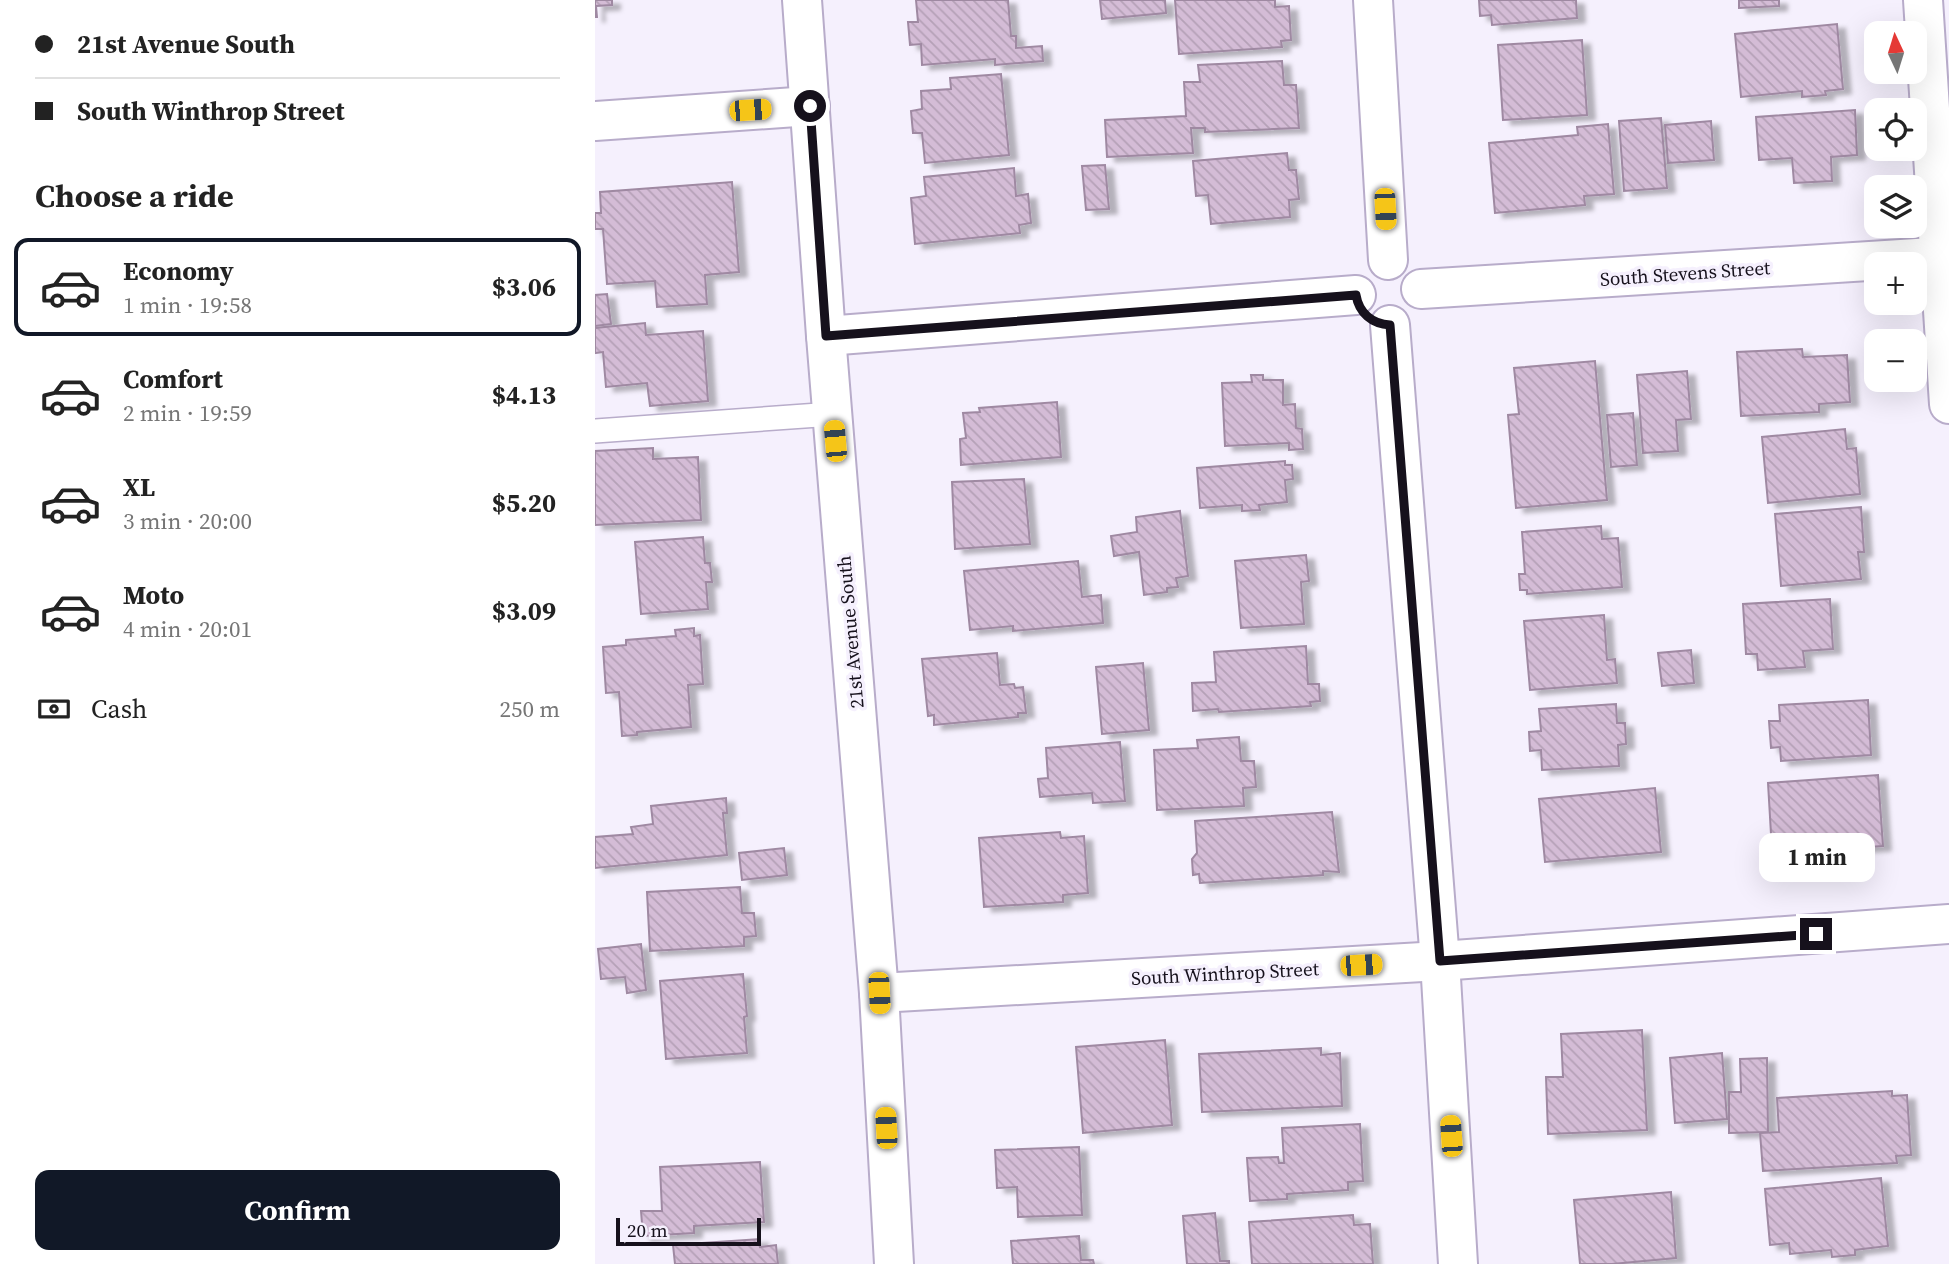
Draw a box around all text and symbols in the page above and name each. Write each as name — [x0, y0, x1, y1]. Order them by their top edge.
north arrow — [1864, 21, 1927, 84]
map controls — [1864, 21, 1927, 392]
text: 21st Avenue South — [77, 26, 295, 62]
route start — [794, 90, 826, 122]
text: South Winthrop Street — [77, 93, 345, 129]
car — [729, 98, 772, 122]
button: locate — [1864, 98, 1927, 161]
text: Choose a ride — [35, 174, 234, 218]
button: layers — [1864, 175, 1927, 238]
car — [1374, 187, 1397, 231]
button: + — [1864, 252, 1927, 315]
text: Economy — [123, 253, 234, 289]
street label: South Stevens Street — [1599, 254, 1772, 292]
icon: car — [39, 256, 102, 319]
text: $3.06 — [492, 269, 556, 305]
text: 1 min · 19:58 — [123, 289, 252, 321]
button: − — [1864, 329, 1927, 392]
text: Comfort — [123, 361, 223, 397]
icon: car — [39, 364, 102, 427]
text: $4.13 — [492, 377, 556, 413]
text: 2 min · 19:59 — [123, 397, 252, 429]
car — [823, 419, 848, 463]
text: XL — [123, 469, 155, 505]
icon: car — [39, 472, 102, 535]
text: $5.20 — [492, 485, 556, 521]
text: 3 min · 20:00 — [123, 505, 252, 537]
street label: 21st Avenue South — [830, 555, 870, 709]
text: Moto — [123, 577, 184, 613]
icon: car — [39, 580, 102, 643]
text: $3.09 — [492, 593, 556, 629]
text: 4 min · 20:01 — [123, 613, 252, 645]
icon: cash — [35, 690, 73, 728]
text: Cash — [91, 691, 147, 727]
text: 250 m — [499, 693, 560, 725]
callout: 1 min — [1758, 832, 1874, 881]
text: 1 min — [1787, 841, 1847, 873]
route end — [1800, 918, 1832, 950]
car — [1340, 953, 1383, 977]
street label: South Winthrop Street — [1131, 955, 1320, 991]
car — [868, 971, 891, 1015]
car — [875, 1106, 898, 1150]
car — [1440, 1114, 1463, 1158]
button: Confirm — [35, 1170, 560, 1250]
scale bar — [616, 1215, 761, 1247]
text: 20 m — [627, 1217, 668, 1243]

